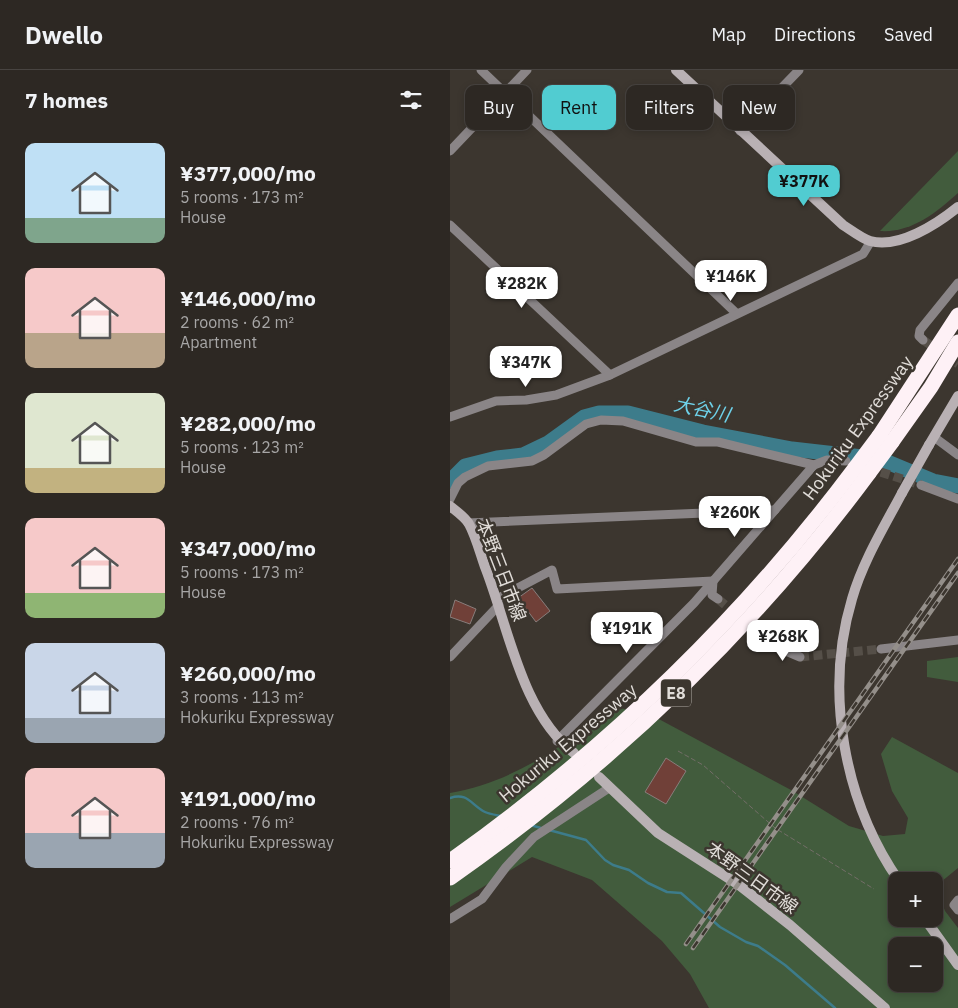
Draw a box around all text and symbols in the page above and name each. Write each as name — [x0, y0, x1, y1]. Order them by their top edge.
text: Dwello — [25, 19, 103, 51]
text: Map — [711, 23, 746, 46]
text: Directions — [774, 23, 856, 46]
text: Saved — [884, 23, 933, 46]
chip: Buy — [465, 85, 532, 130]
chip: Rent — [542, 85, 616, 130]
chip: Filters — [626, 85, 713, 130]
chip: New — [723, 85, 795, 130]
text: 7 homes — [25, 86, 108, 114]
icon: filters — [397, 86, 425, 114]
text: ¥377,000/mo — [180, 159, 316, 187]
icon: home — [65, 163, 125, 223]
pin: ¥377K — [769, 164, 839, 207]
text: ¥377K — [779, 171, 829, 191]
text: 5 rooms · 173 m² — [180, 187, 304, 207]
text: House — [180, 207, 226, 227]
pin: ¥146K — [696, 260, 766, 302]
pin: ¥282K — [487, 266, 557, 309]
text: ¥146K — [706, 266, 756, 286]
text: ¥282K — [497, 273, 547, 293]
text: ¥146,000/mo — [180, 284, 316, 312]
icon: home — [65, 288, 125, 348]
text: 2 rooms · 62 m² — [180, 312, 294, 332]
text: Apartment — [180, 332, 257, 352]
pin: ¥347K — [491, 346, 561, 388]
street label: Hokuriku Expressway — [797, 351, 918, 504]
text: ¥347K — [501, 352, 551, 372]
water label: 大谷川 — [672, 391, 734, 427]
text: ¥282,000/mo — [180, 409, 316, 437]
icon: home — [65, 413, 125, 473]
text: 5 rooms · 123 m² — [180, 437, 304, 457]
text: House — [180, 457, 226, 477]
pin: ¥260K — [700, 496, 770, 538]
text: ¥260K — [710, 502, 760, 522]
street label: 本野三日市線 — [471, 515, 532, 624]
text: ¥347,000/mo — [180, 534, 316, 562]
icon: home — [65, 538, 125, 598]
text: 5 rooms · 173 m² — [180, 562, 304, 582]
text: House — [180, 582, 226, 602]
pin: ¥191K — [592, 612, 662, 654]
text: ¥191K — [602, 618, 652, 638]
pin: ¥268K — [748, 620, 818, 662]
text: ¥268K — [758, 626, 808, 646]
text: ¥260,000/mo — [180, 659, 316, 687]
icon: home — [65, 663, 125, 723]
street label: Hokuriku Expressway — [494, 678, 641, 807]
road number: E8 — [661, 680, 691, 706]
text: 3 rooms · 113 m² — [180, 687, 304, 707]
text: Hokuriku Expressway — [180, 707, 334, 727]
text: ¥191,000/mo — [180, 784, 316, 812]
icon: home — [65, 788, 125, 848]
text: 2 rooms · 76 m² — [180, 812, 294, 832]
text: Hokuriku Expressway — [180, 832, 334, 852]
street label: 本野三日市線 — [702, 837, 803, 919]
map controls — [888, 872, 943, 992]
button: + — [888, 872, 943, 927]
button: − — [888, 937, 943, 992]

